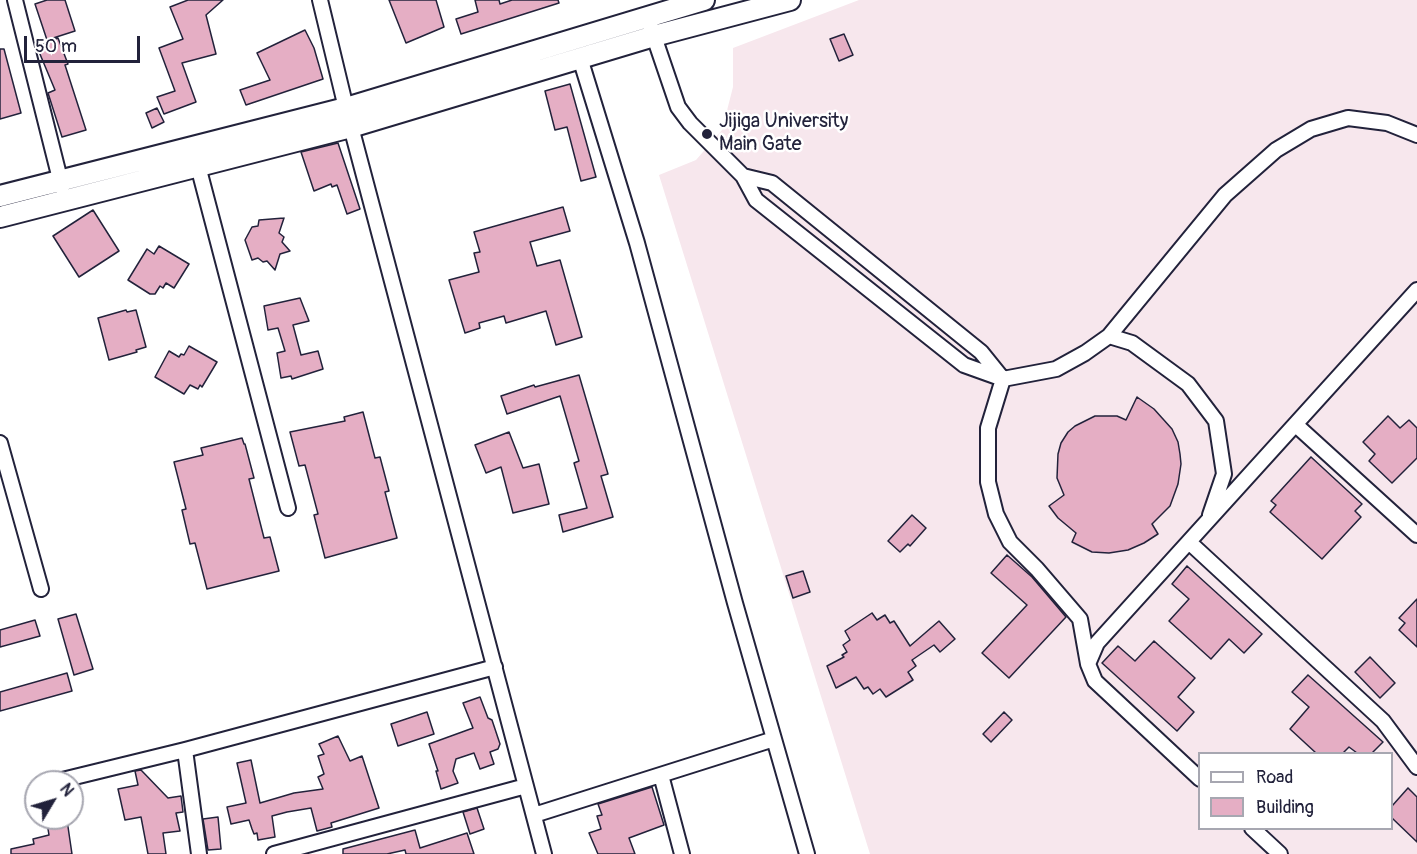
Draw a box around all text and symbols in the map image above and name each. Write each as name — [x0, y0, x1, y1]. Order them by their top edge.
scale bar — [27, 24, 142, 62]
text: 50 m — [35, 35, 77, 58]
place label: Jijiga University Main Gate — [719, 110, 848, 157]
marker: Jijiga University Main Gate — [700, 127, 714, 141]
legend — [1198, 752, 1393, 830]
text: Road — [1256, 766, 1293, 789]
north arrow — [24, 770, 84, 830]
text: N — [55, 780, 78, 801]
text: Building — [1256, 796, 1314, 819]

